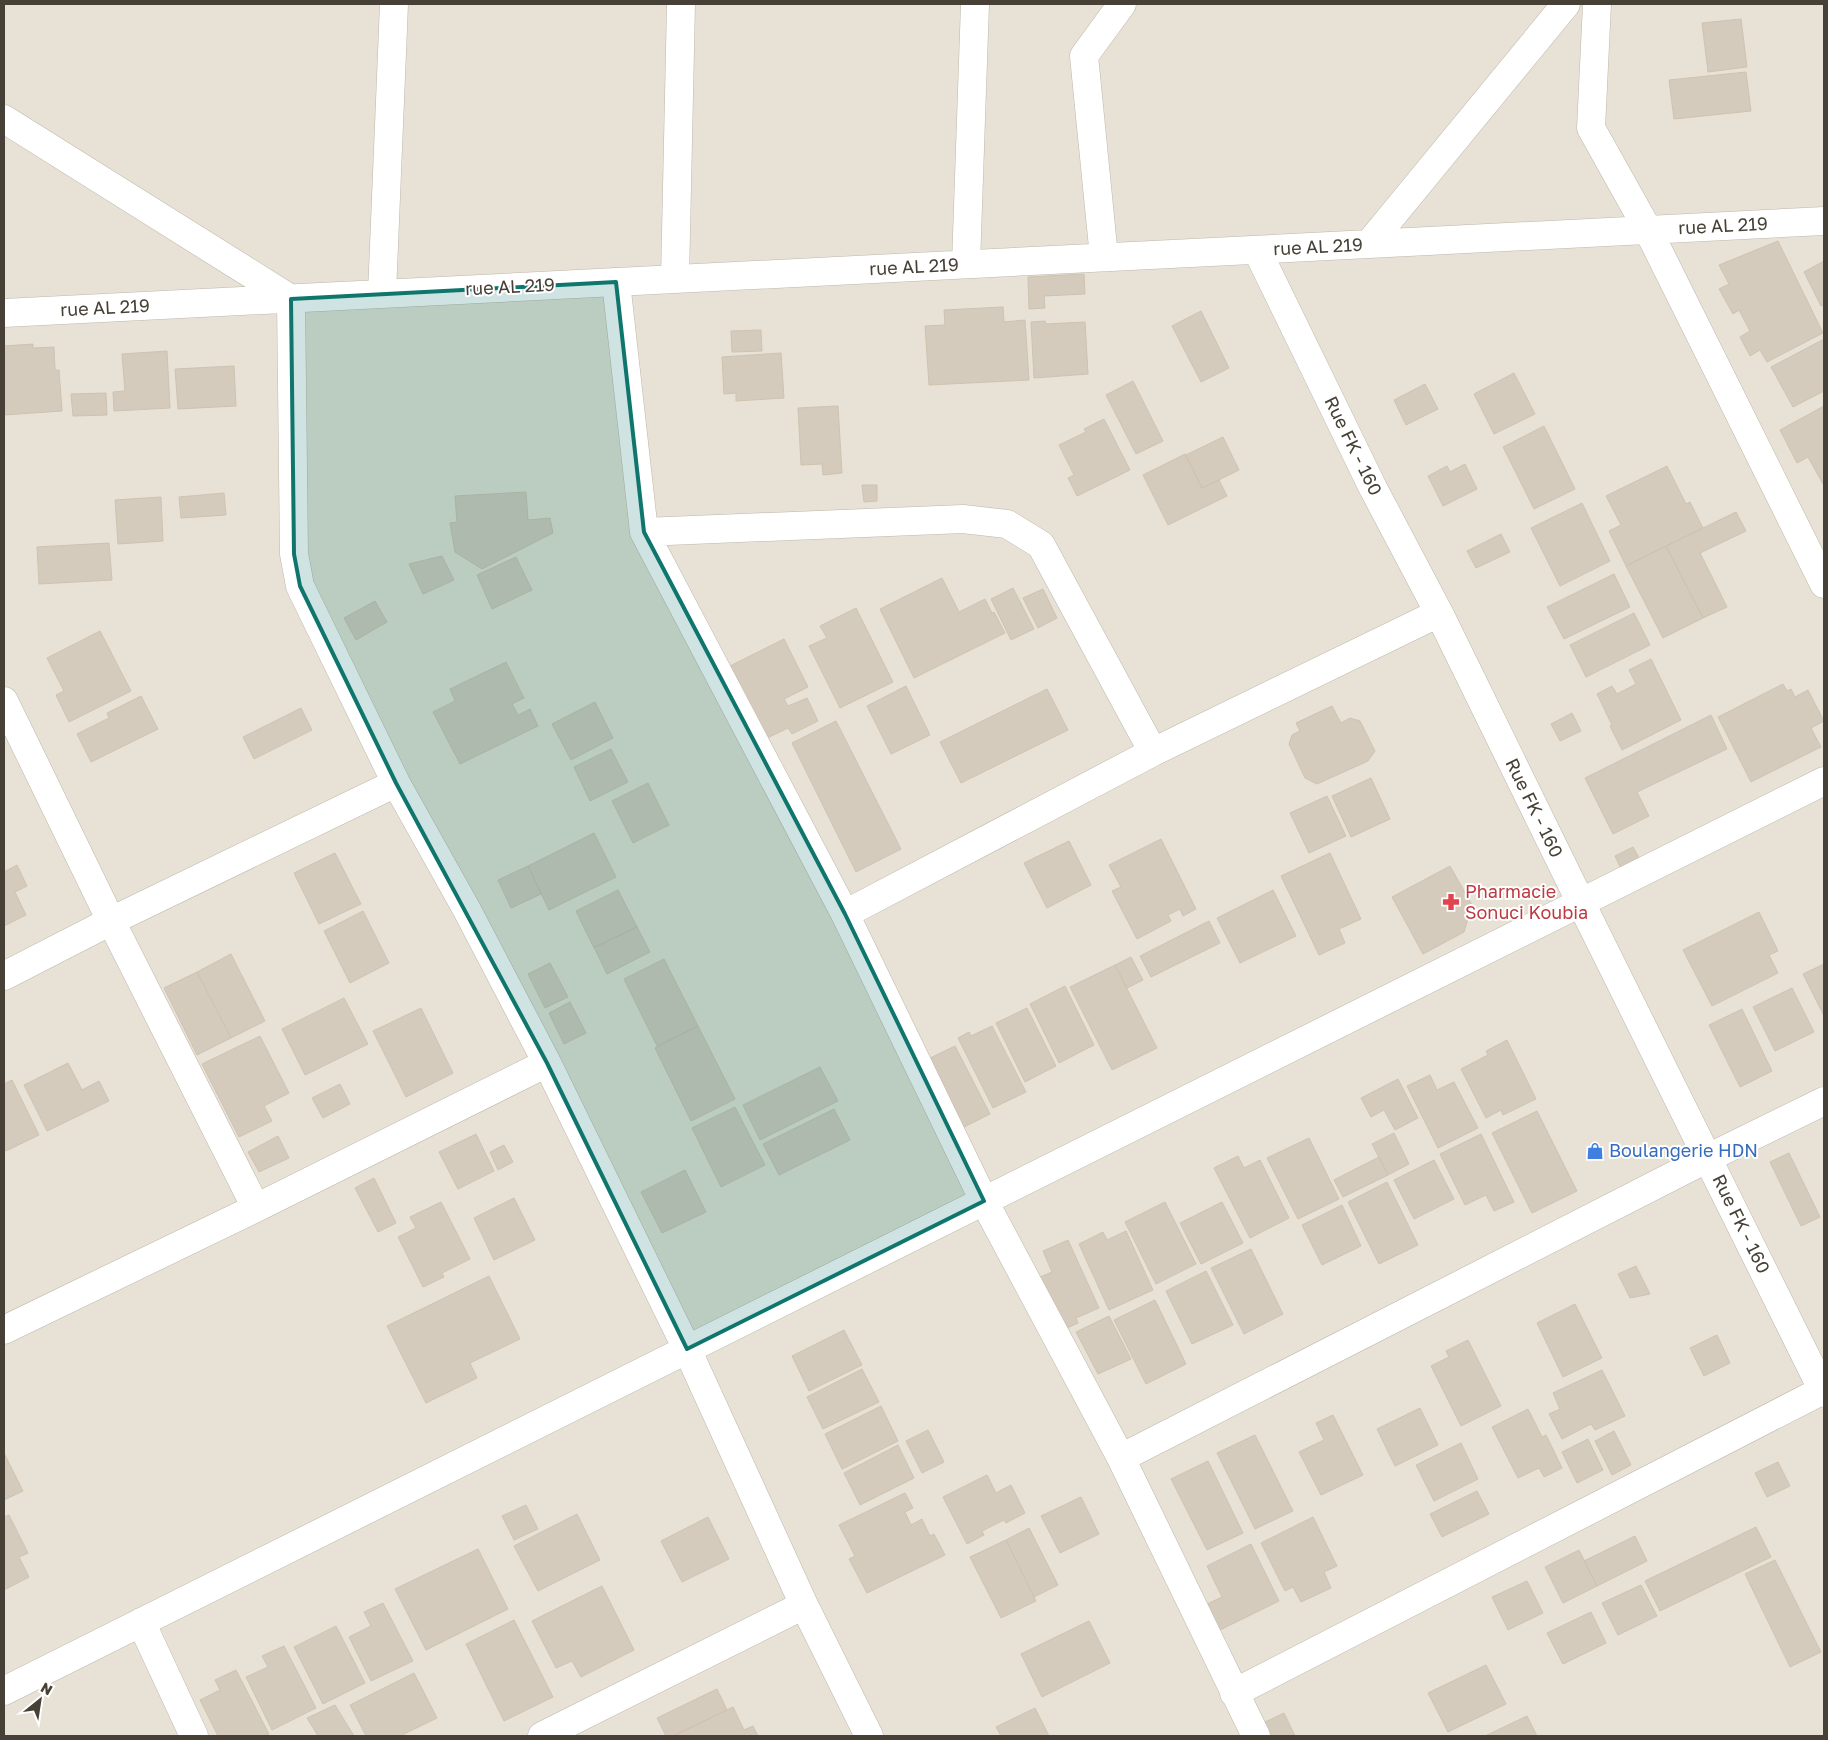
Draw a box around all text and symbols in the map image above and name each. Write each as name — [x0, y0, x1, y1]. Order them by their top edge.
street label: rue AL 219 — [1678, 212, 1768, 238]
street label: rue AL 219 — [1273, 233, 1363, 259]
street label: rue AL 219 — [869, 253, 959, 279]
street label: rue AL 219 — [465, 273, 555, 299]
street label: rue AL 219 — [60, 294, 150, 320]
street label: Rue FK - 160 — [1320, 392, 1387, 499]
street label: Rue FK - 160 — [1501, 754, 1568, 861]
place label: Pharmacie Sonuci Koubia — [1465, 880, 1588, 923]
pharmacy icon: Pharmacie Sonuci Koubia — [1441, 892, 1461, 912]
place label: Boulangerie HDN — [1609, 1139, 1758, 1161]
shop icon: Boulangerie HDN — [1585, 1141, 1605, 1161]
street label: Rue FK - 160 — [1708, 1170, 1775, 1277]
north arrow — [15, 1675, 65, 1725]
text: N — [38, 1678, 56, 1698]

